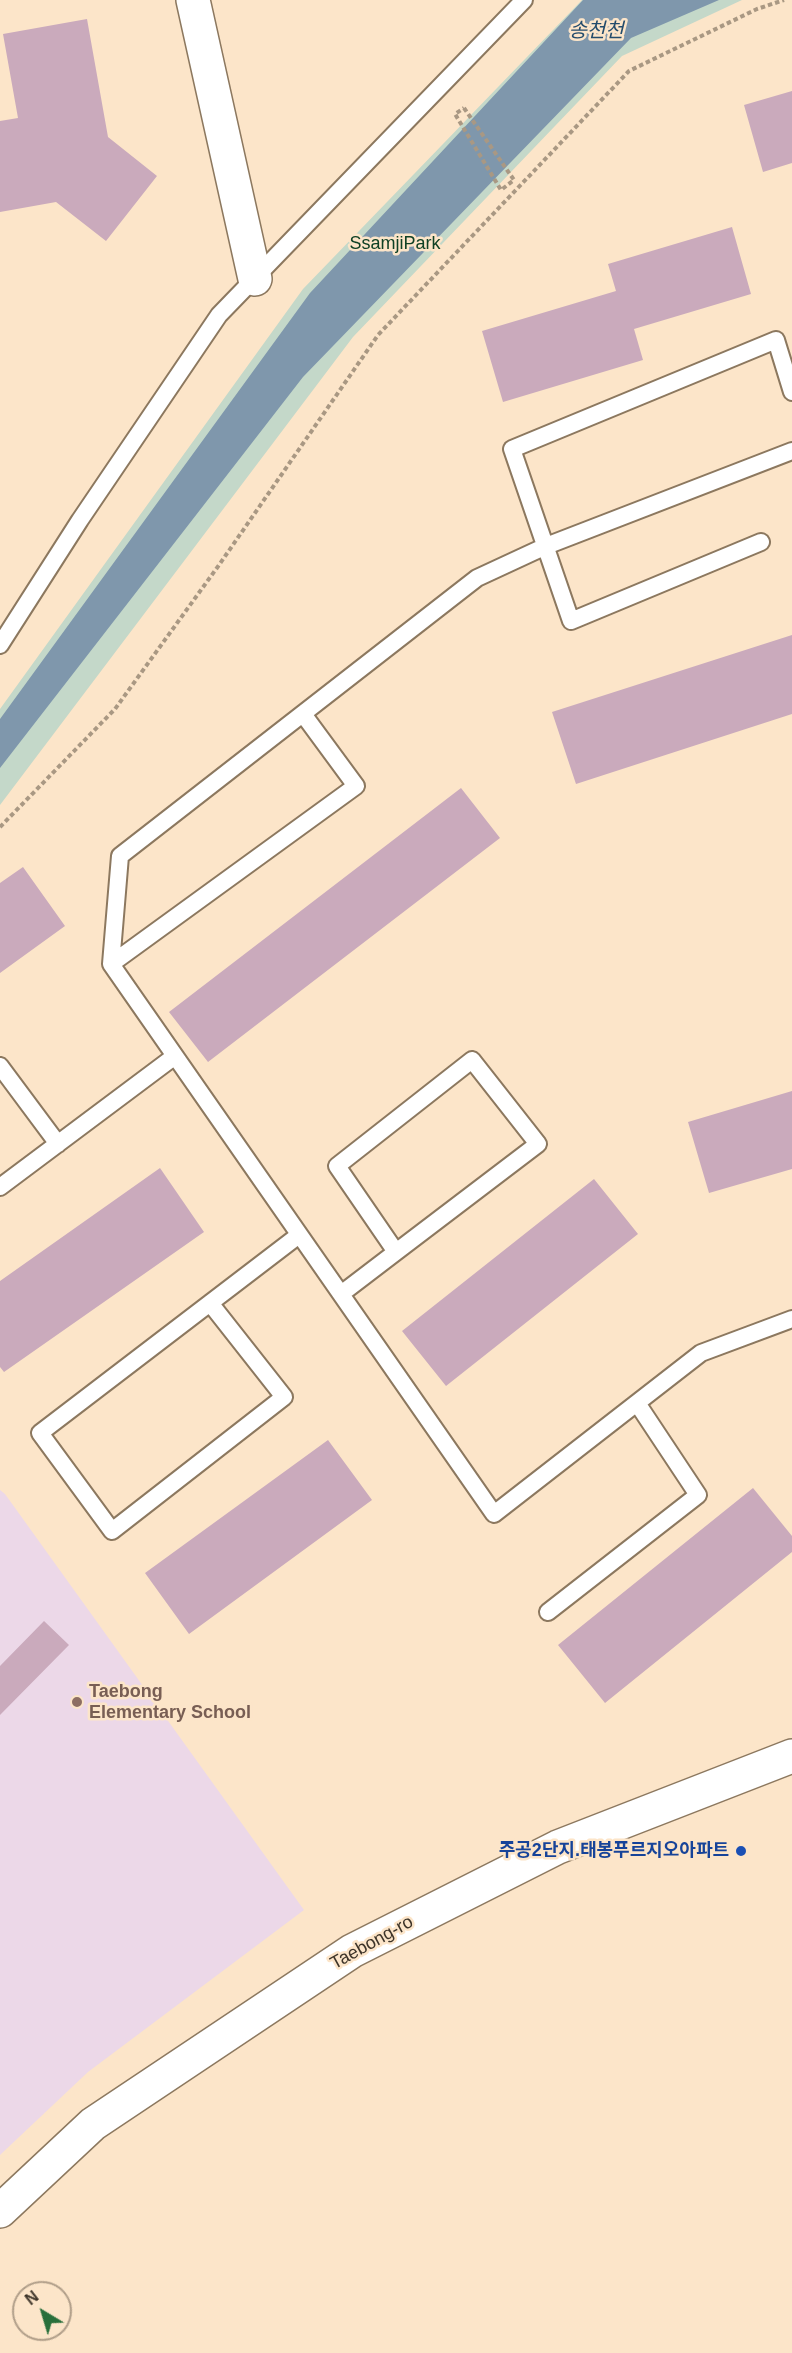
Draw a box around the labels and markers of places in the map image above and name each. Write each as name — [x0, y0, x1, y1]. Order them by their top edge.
place label: Taebong Elementary School — [89, 1681, 251, 1724]
marker: Taebong Elementary School — [70, 1695, 84, 1709]
place label: 주공2단지.태봉푸르지오아파트 — [499, 1840, 729, 1862]
marker: 주공2단지.태봉푸르지오아파트 — [734, 1844, 748, 1858]

